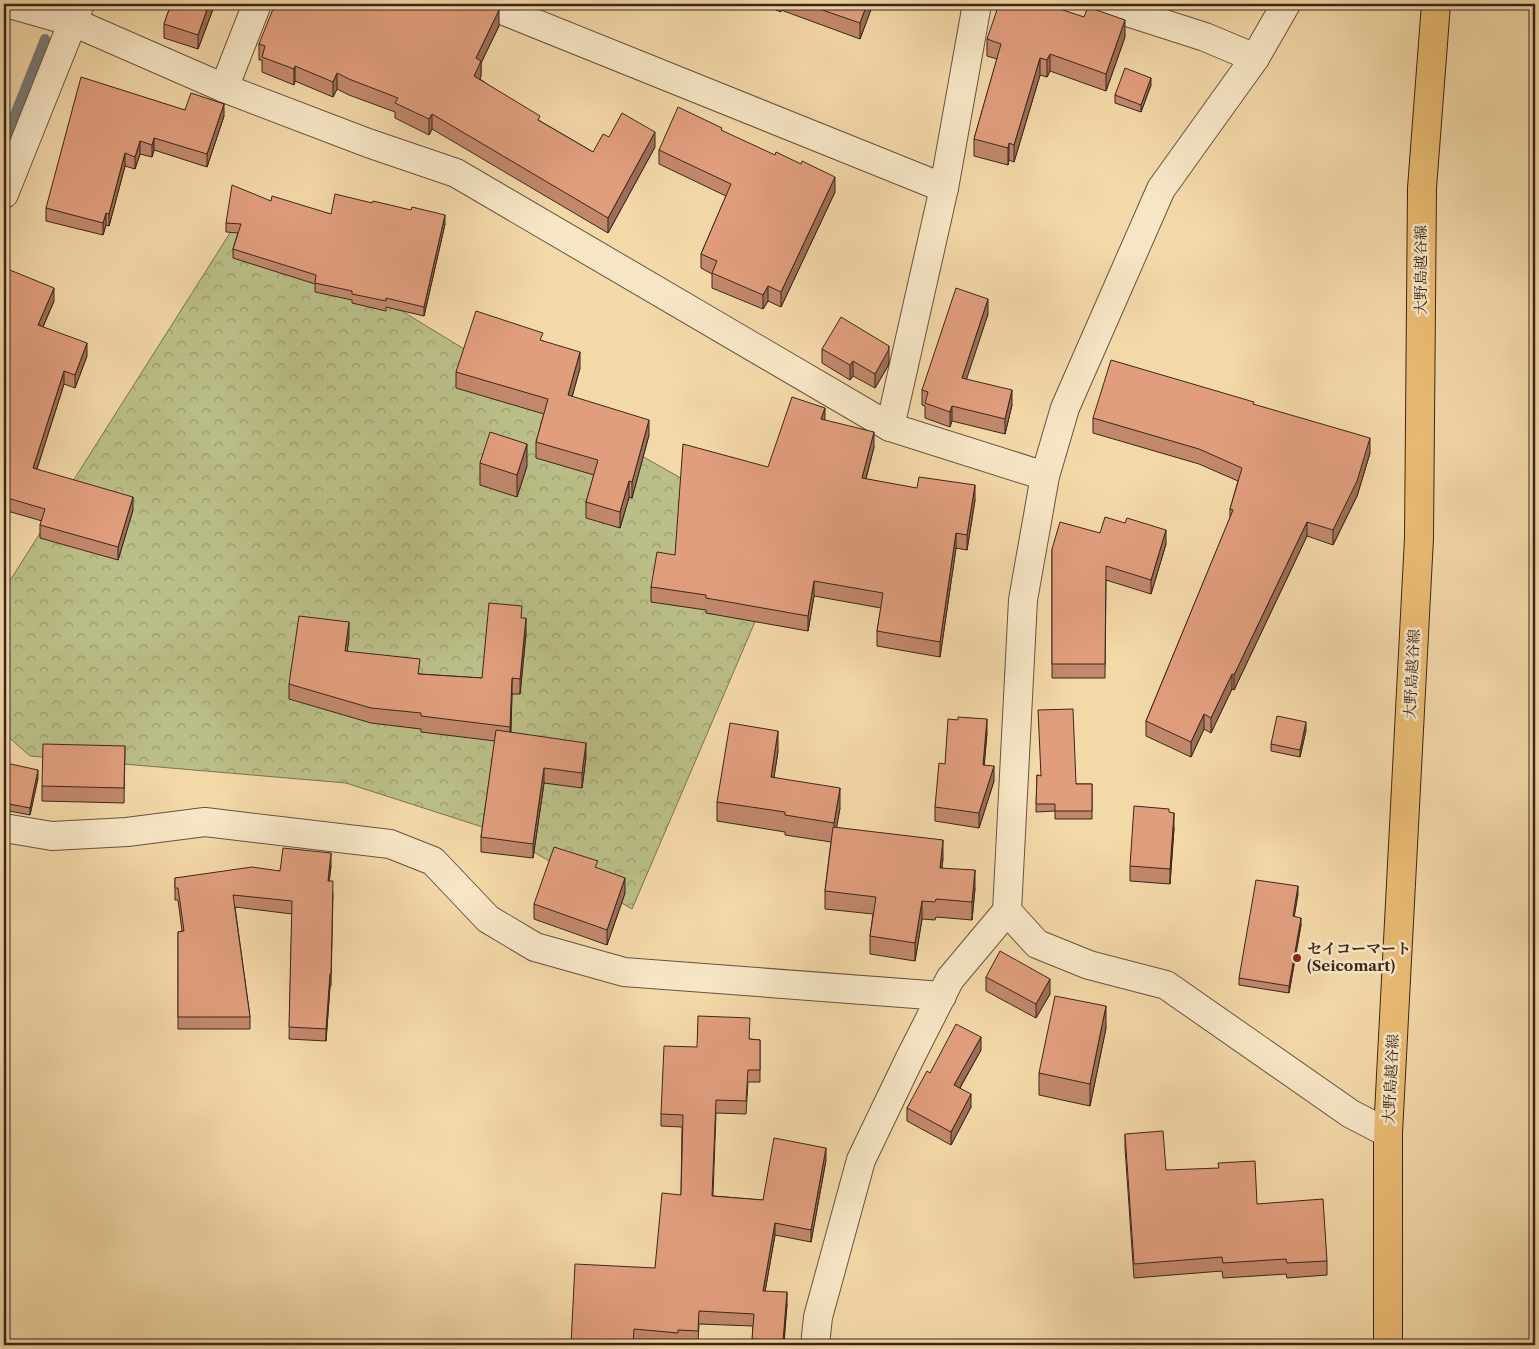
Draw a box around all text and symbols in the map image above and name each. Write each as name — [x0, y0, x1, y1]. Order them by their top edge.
street label: 大野島越谷線 — [1411, 225, 1430, 315]
street label: 大野島越谷線 — [1400, 629, 1423, 719]
place label: セイコーマート (Seicomart) — [1307, 939, 1411, 975]
marker: セイコーマート (Seicomart) — [1291, 952, 1303, 964]
street label: 大野島越谷線 — [1379, 1034, 1402, 1124]

